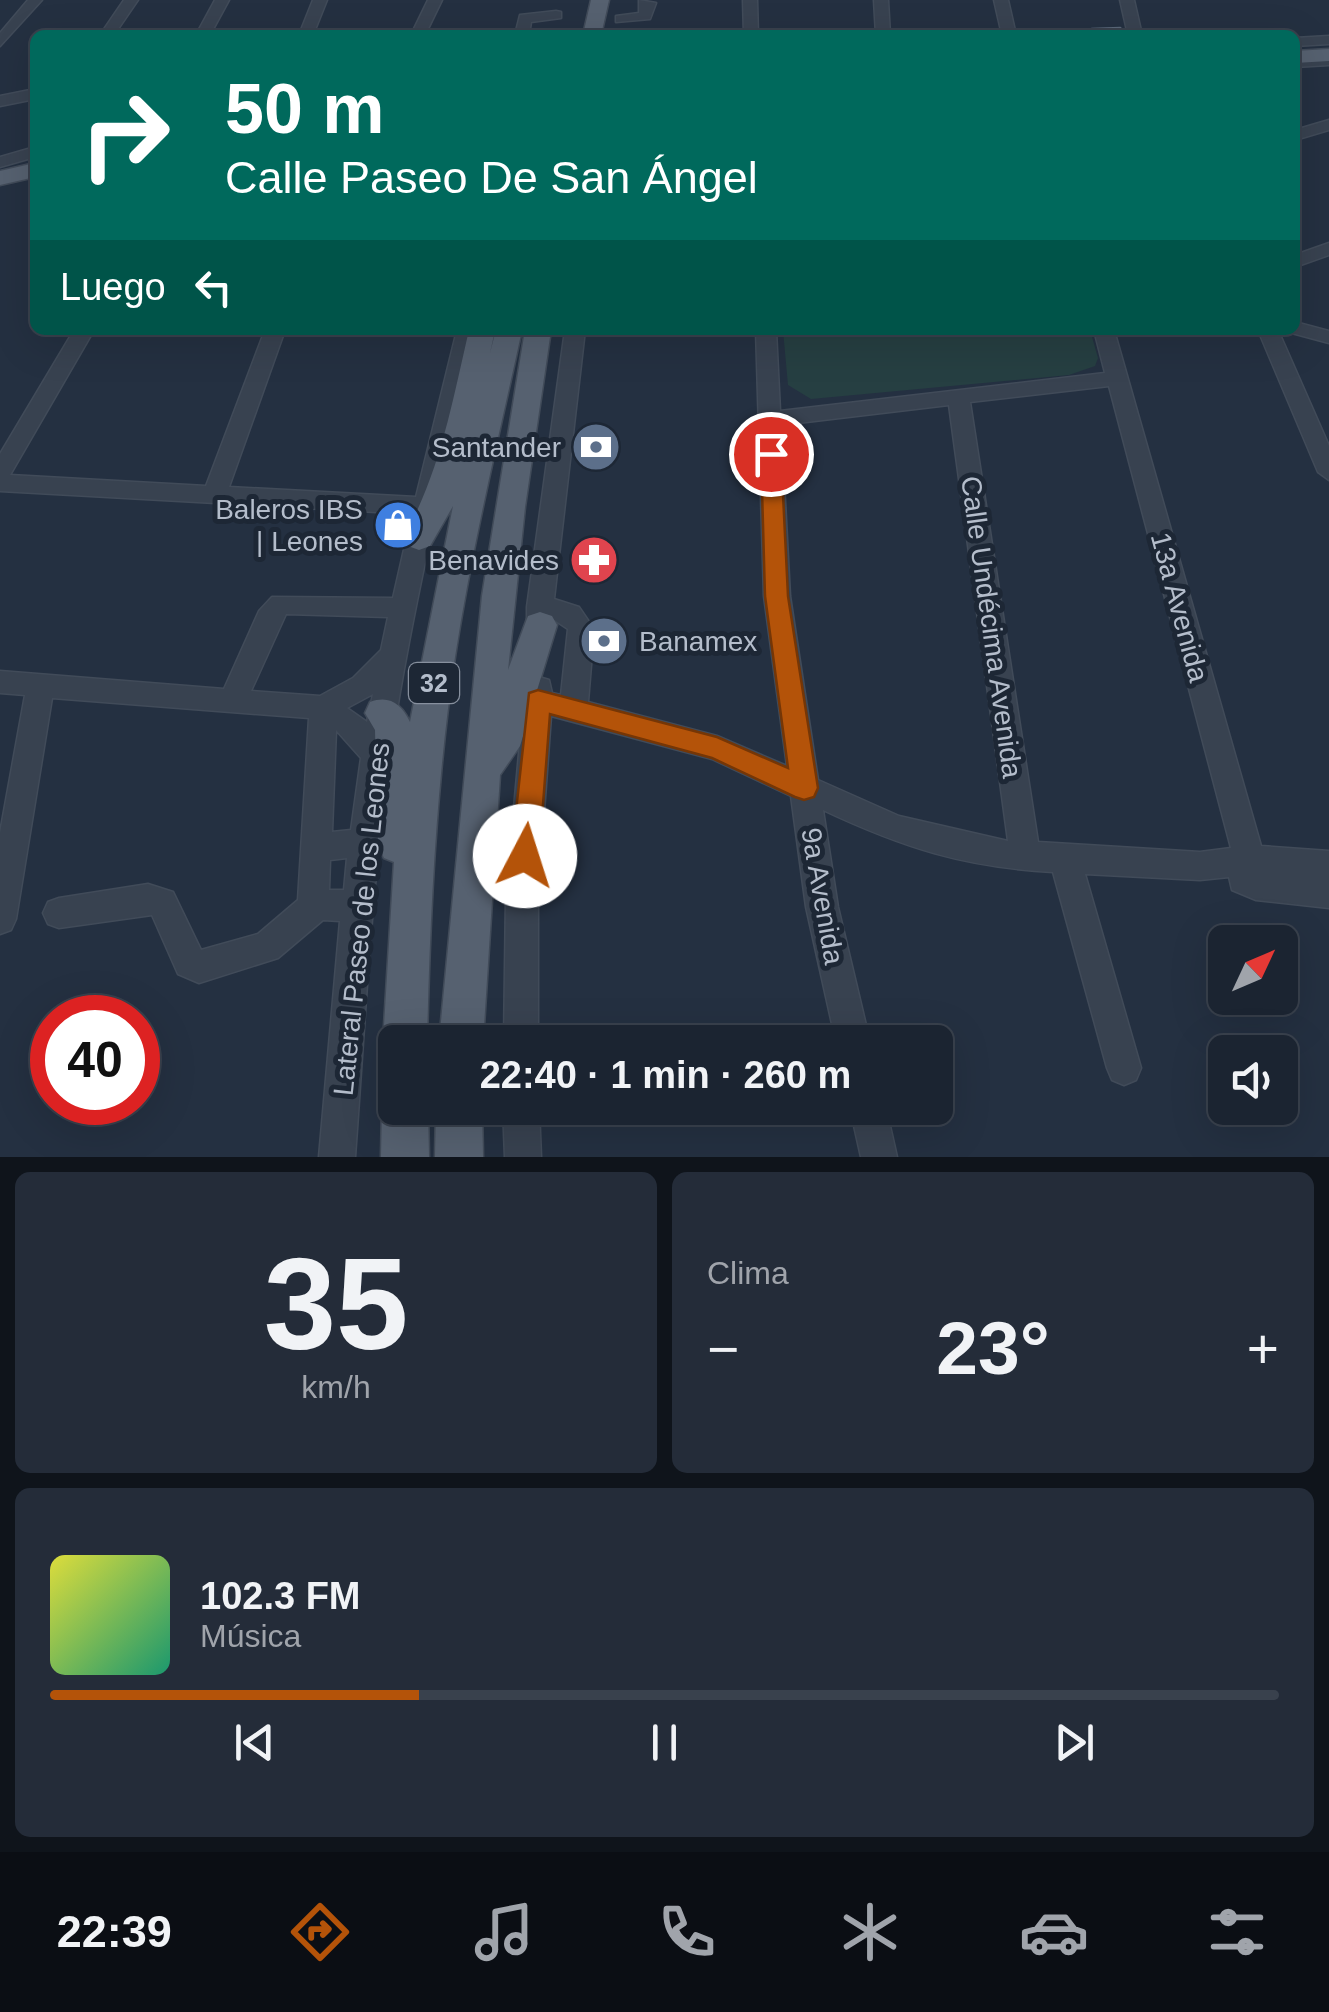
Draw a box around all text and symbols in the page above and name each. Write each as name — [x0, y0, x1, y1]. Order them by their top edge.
icon: right — [60, 70, 190, 200]
text: 50 m — [225, 70, 385, 148]
text: Calle Paseo De San Ángel — [225, 152, 758, 203]
icon: left — [186, 260, 241, 315]
text: Luego — [60, 266, 166, 308]
pin — [729, 412, 814, 497]
bank icon: Santander — [570, 421, 622, 473]
icon: arrive — [744, 427, 799, 482]
place label: Santander — [432, 432, 561, 463]
street label: Calle Undécima Avenida — [955, 474, 1028, 780]
place label: Baleros IBS | Leones — [215, 494, 363, 557]
shop icon: Baleros IBS | Leones — [372, 499, 424, 551]
street label: 13a Avenida — [1145, 529, 1214, 686]
pharmacy icon: Benavides — [568, 534, 620, 586]
place label: Benavides — [428, 545, 559, 576]
bank icon: Banamex — [578, 615, 630, 667]
place label: Banamex — [639, 626, 757, 657]
road number: 32 — [409, 663, 459, 703]
street label: Lateral Paseo de los Leones — [328, 741, 395, 1097]
position arrow — [473, 804, 577, 908]
street label: 9a Avenida — [795, 825, 850, 967]
north arrow — [1208, 925, 1298, 1015]
map controls — [1208, 925, 1298, 1125]
speed limit sign: 40 — [30, 995, 160, 1125]
button: sound — [1208, 1035, 1298, 1125]
text: 22:40 · 1 min · 260 m — [480, 1054, 851, 1096]
text: 35 — [264, 1231, 408, 1377]
text: Clima — [707, 1255, 789, 1291]
text: 23° — [936, 1306, 1050, 1390]
text: − — [707, 1318, 739, 1380]
text: + — [1247, 1318, 1279, 1380]
text: km/h — [301, 1369, 371, 1405]
text: 102.3 FM — [200, 1575, 361, 1617]
text: Música — [200, 1618, 301, 1654]
icon: previous — [227, 1715, 282, 1770]
icon: pause — [637, 1715, 692, 1770]
icon: next — [1047, 1715, 1102, 1770]
icon: directions — [285, 1897, 355, 1967]
icon: music — [469, 1897, 539, 1967]
icon: phone — [652, 1897, 722, 1967]
icon: climate — [835, 1897, 905, 1967]
icon: car — [1019, 1897, 1089, 1967]
icon: filters — [1202, 1897, 1272, 1967]
text: 22:39 — [57, 1906, 172, 1957]

